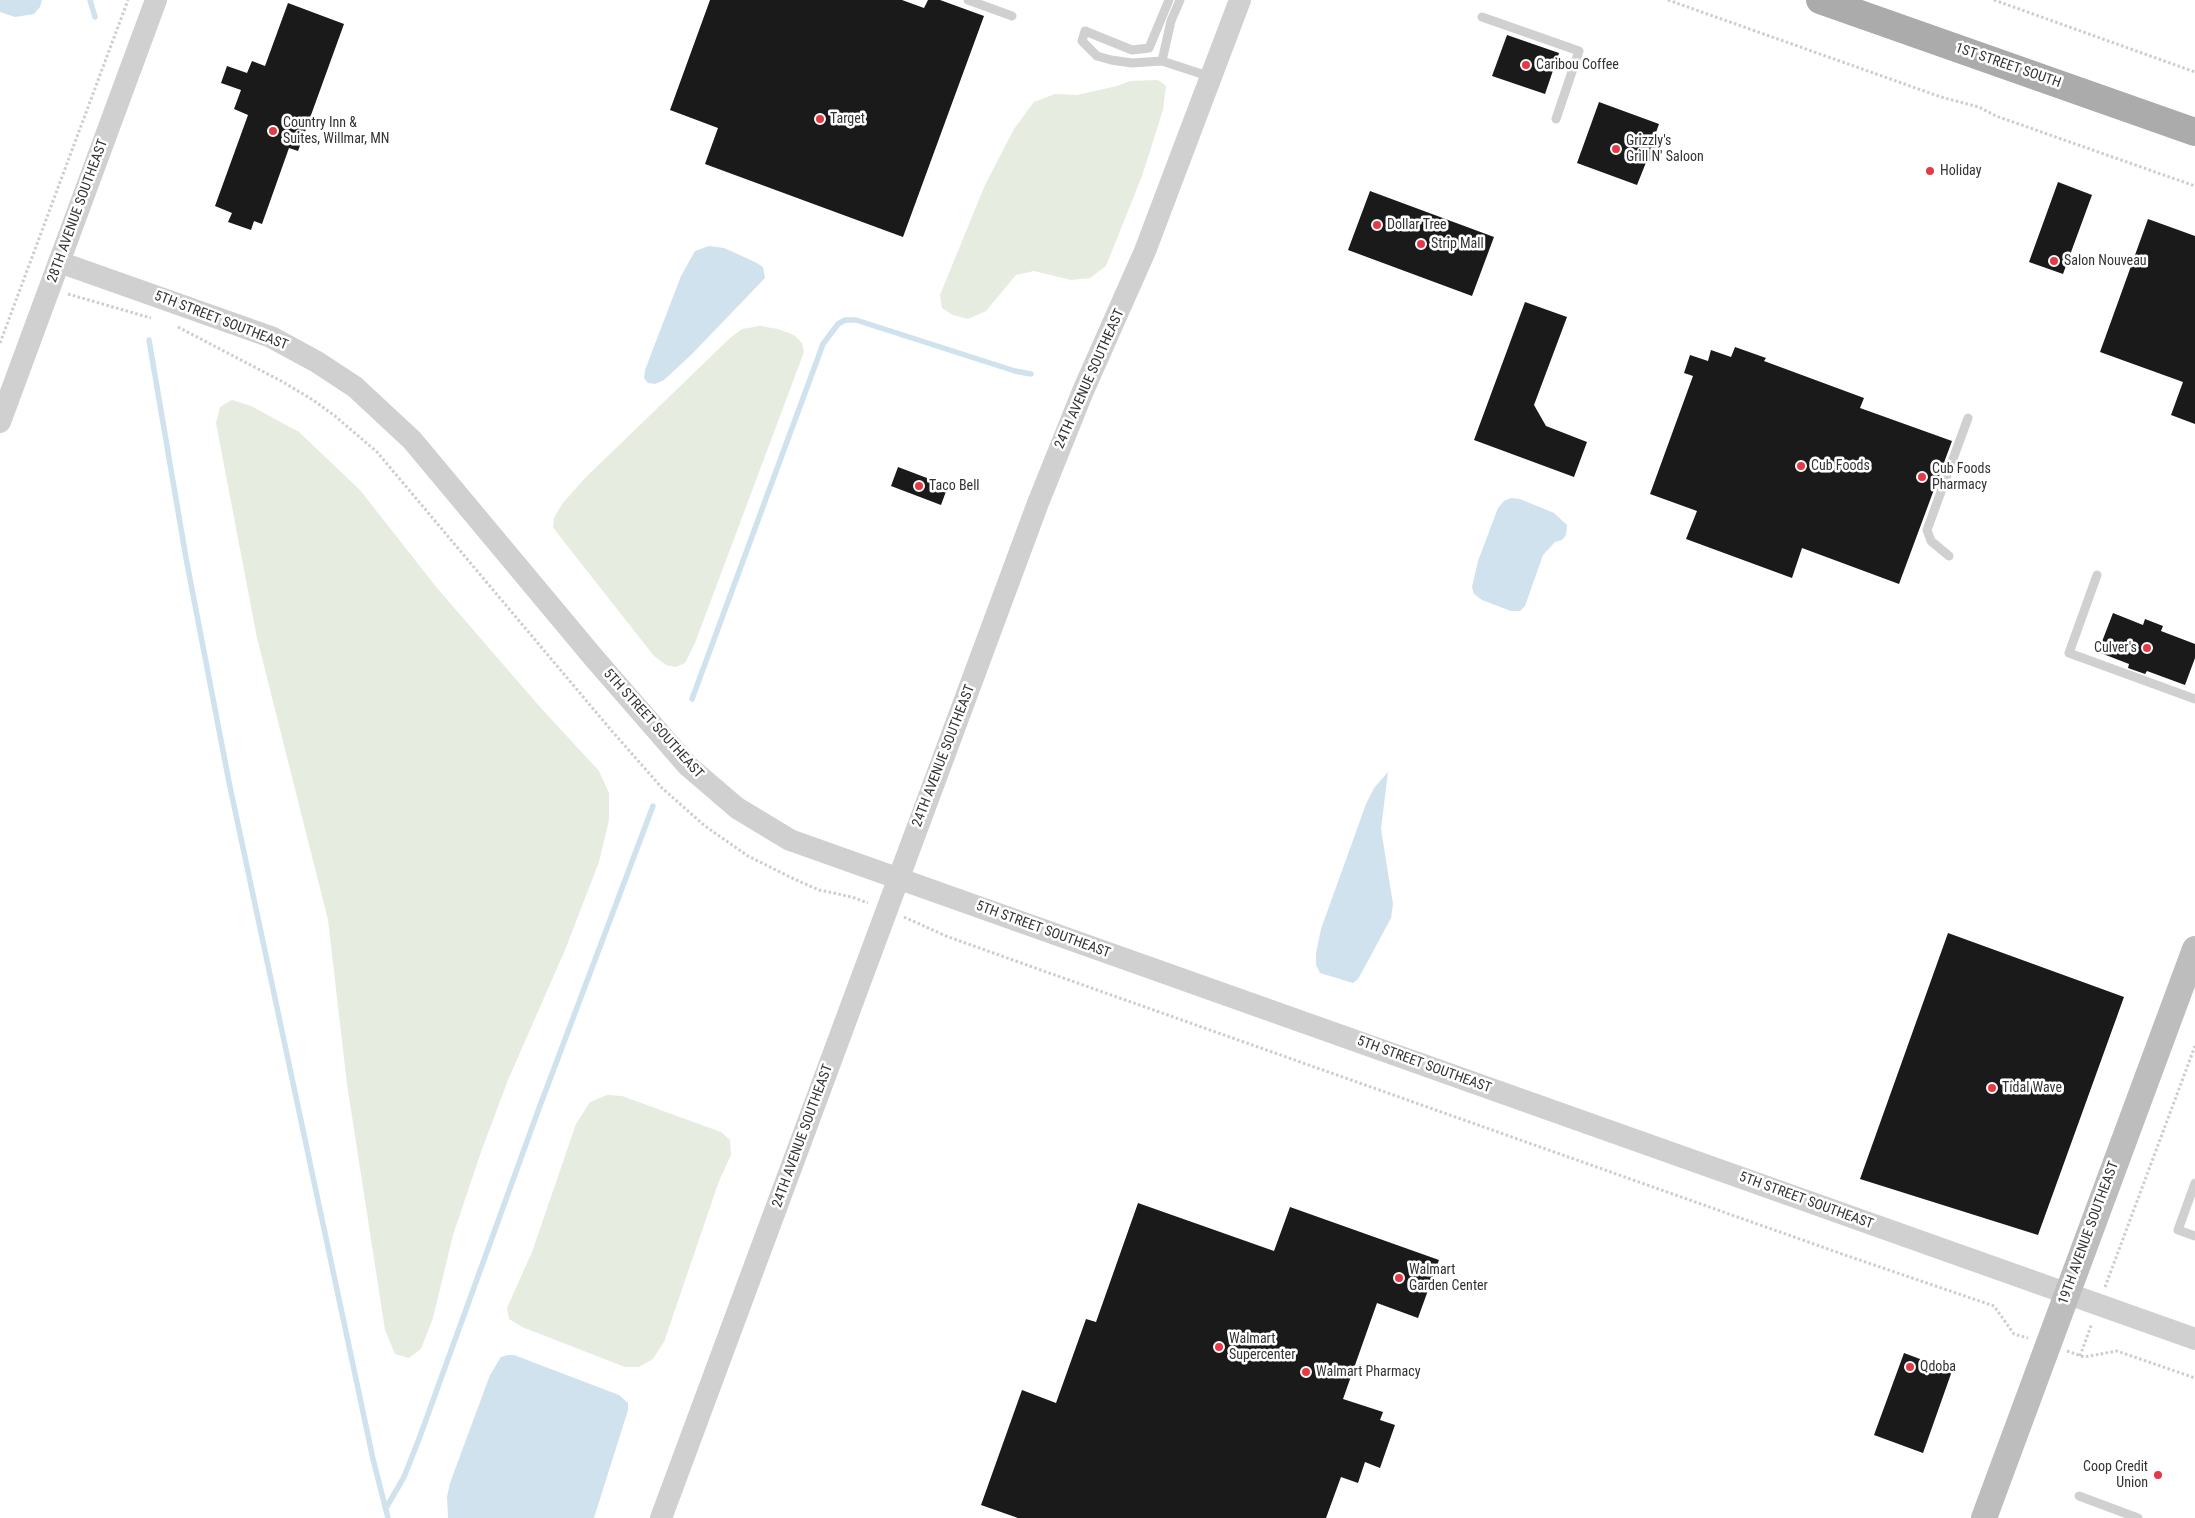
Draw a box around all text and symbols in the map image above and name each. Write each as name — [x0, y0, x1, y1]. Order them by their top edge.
street label: 1ST STREET SOUTH — [1953, 40, 2063, 92]
place label: Caribou Coffee — [1536, 57, 1619, 73]
marker: Caribou Coffee — [1520, 59, 1532, 71]
place label: Target — [830, 111, 865, 127]
marker: Target — [814, 113, 826, 125]
place label: Country Inn & Suites, Willmar, MN — [283, 115, 389, 148]
marker: Country Inn & Suites, Willmar, MN — [267, 125, 279, 137]
place label: Grizzly's Grill N' Saloon — [1626, 133, 1704, 166]
street label: 28TH AVENUE SOUTHEAST — [44, 137, 112, 285]
marker: Grizzly's Grill N' Saloon — [1610, 143, 1622, 155]
place label: Holiday — [1940, 163, 1982, 179]
marker: Holiday — [1924, 165, 1936, 177]
place label: Dollar Tree — [1387, 217, 1447, 233]
marker: Dollar Tree — [1371, 219, 1383, 231]
place label: Strip Mall — [1431, 236, 1484, 252]
marker: Strip Mall — [1415, 238, 1427, 250]
place label: Salon Nouveau — [2064, 253, 2147, 269]
marker: Salon Nouveau — [2048, 255, 2060, 267]
street label: 5TH STREET SOUTHEAST — [152, 288, 290, 354]
street label: 24TH AVENUE SOUTHEAST — [1052, 307, 1128, 451]
place label: Cub Foods — [1811, 458, 1870, 474]
marker: Cub Foods — [1795, 460, 1807, 472]
place label: Cub Foods Pharmacy — [1932, 461, 1991, 494]
marker: Cub Foods Pharmacy — [1916, 471, 1928, 483]
place label: Taco Bell — [929, 478, 980, 494]
marker: Taco Bell — [913, 480, 925, 492]
place label: Culver's — [2094, 640, 2137, 656]
marker: Culver's — [2141, 642, 2153, 654]
street label: 5TH STREET SOUTHEAST — [599, 666, 707, 782]
street label: 24TH AVENUE SOUTHEAST — [909, 682, 979, 830]
street label: 5TH STREET SOUTHEAST — [974, 898, 1112, 962]
street label: 5TH STREET SOUTHEAST — [1355, 1033, 1493, 1097]
street label: 24TH AVENUE SOUTHEAST — [769, 1062, 837, 1210]
place label: Tidal Wave — [2002, 1080, 2062, 1096]
marker: Tidal Wave — [1986, 1082, 1998, 1094]
street label: 19TH AVENUE SOUTHEAST — [2055, 1159, 2123, 1307]
street label: 5TH STREET SOUTHEAST — [1737, 1169, 1875, 1233]
place label: Walmart Garden Center — [1409, 1262, 1488, 1294]
marker: Walmart Garden Center — [1393, 1272, 1405, 1284]
place label: Walmart Supercenter — [1229, 1331, 1295, 1364]
marker: Walmart Supercenter — [1213, 1341, 1225, 1353]
place label: Qdoba — [1920, 1359, 1956, 1375]
marker: Qdoba — [1904, 1361, 1916, 1373]
place label: Walmart Pharmacy — [1316, 1364, 1421, 1380]
marker: Walmart Pharmacy — [1300, 1366, 1312, 1378]
place label: Coop Credit Union — [2083, 1459, 2148, 1491]
marker: Coop Credit Union — [2152, 1469, 2164, 1481]

